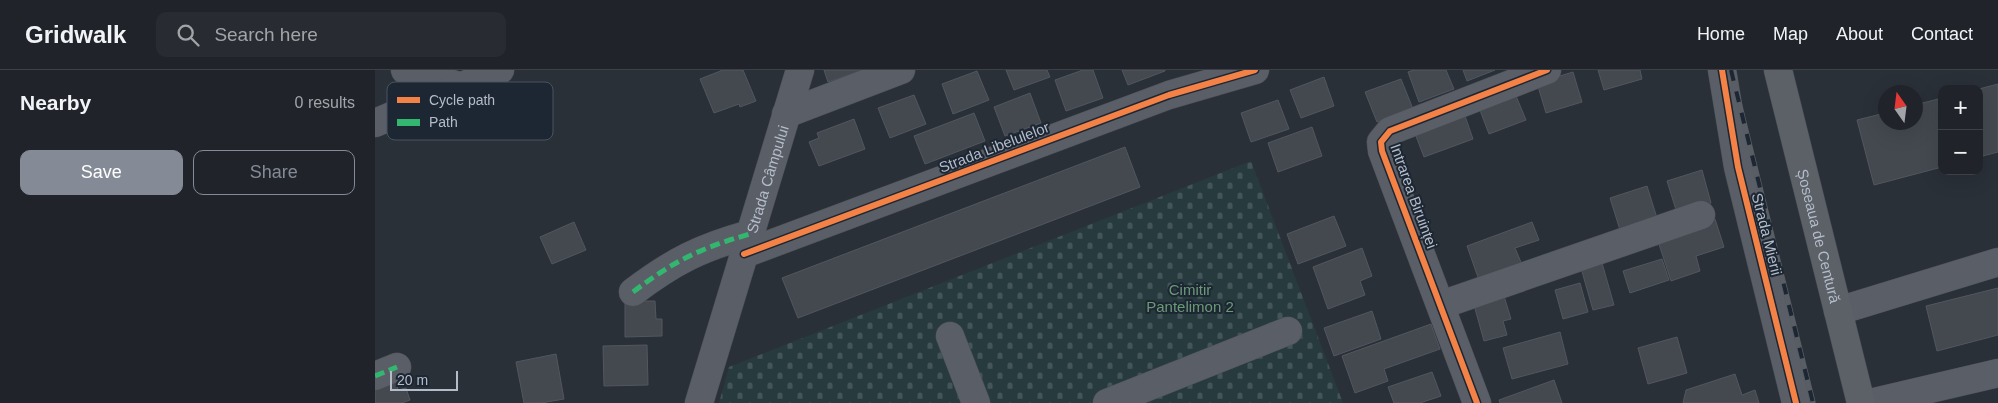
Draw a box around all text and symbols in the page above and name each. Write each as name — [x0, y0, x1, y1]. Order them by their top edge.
search box — [156, 12, 506, 57]
text: Gridwalk — [25, 21, 126, 48]
icon: search — [174, 21, 202, 49]
text: Search here — [214, 24, 318, 45]
text: Home — [1697, 24, 1745, 44]
text: Map — [1773, 24, 1808, 44]
text: About — [1836, 24, 1883, 44]
text: Contact — [1911, 24, 1973, 44]
legend — [387, 82, 553, 140]
north arrow — [1878, 85, 1923, 130]
map controls — [1938, 85, 1983, 175]
button: + — [1938, 85, 1983, 130]
text: Nearby — [20, 91, 91, 114]
text: Cycle path — [429, 92, 495, 108]
text: 0 results — [295, 94, 355, 111]
text: Path — [429, 114, 458, 130]
street label: Strada Libelulelor — [936, 118, 1052, 176]
street label: Strada Câmpului — [743, 123, 791, 235]
button: − — [1938, 130, 1983, 175]
street label: Intrarea Biruinței — [1387, 141, 1441, 251]
button: Save — [20, 150, 183, 195]
button: Share — [193, 150, 355, 195]
street label: Șoseaua de Centură — [1794, 167, 1844, 305]
street label: Strada Mierii — [1749, 191, 1785, 277]
park label: Cimitir Pantelimon 2 — [1146, 281, 1234, 315]
scale bar — [390, 368, 457, 391]
text: 20 m — [397, 372, 428, 388]

